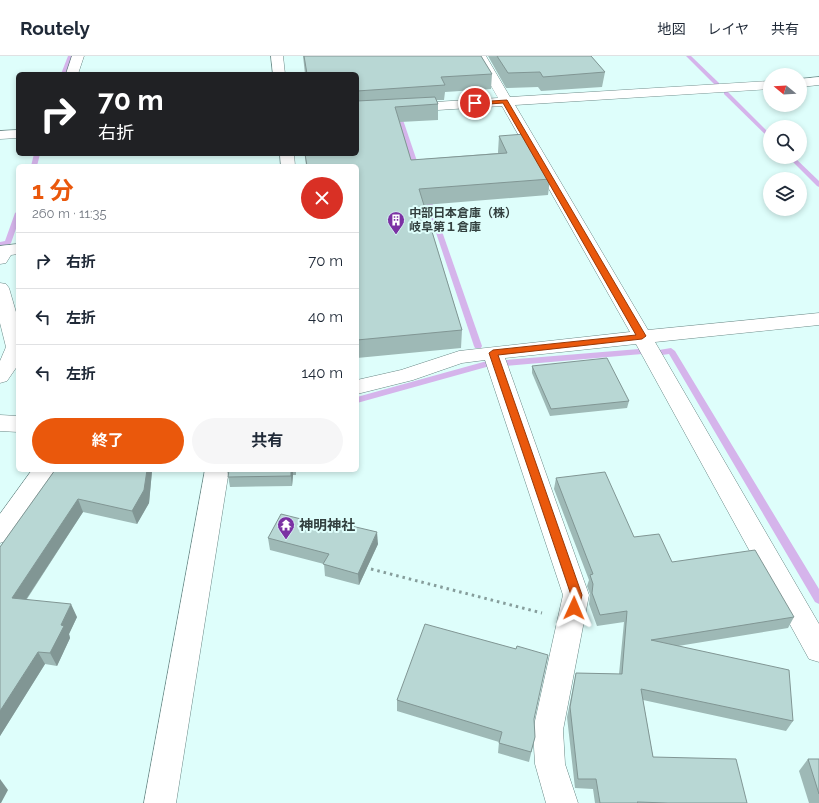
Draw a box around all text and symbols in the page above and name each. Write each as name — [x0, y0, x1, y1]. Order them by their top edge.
text: Routely — [20, 17, 90, 39]
text: 地図 — [657, 21, 685, 37]
text: レイヤ — [707, 21, 749, 37]
text: 共有 — [771, 21, 799, 37]
north arrow — [763, 68, 807, 112]
map controls — [763, 68, 807, 216]
text: 70 m — [98, 84, 164, 117]
pin — [458, 86, 492, 120]
icon: right — [32, 88, 84, 140]
icon: arrive — [464, 92, 486, 114]
button: search — [763, 120, 807, 164]
text: 右折 — [98, 122, 134, 143]
button: layers — [763, 172, 807, 216]
text: 1 分 — [32, 176, 74, 205]
button: close — [301, 177, 343, 219]
text: 260 m · 11:35 — [32, 206, 107, 221]
place label: 中部日本倉庫（株） 岐阜第１倉庫 — [409, 206, 517, 234]
building icon: 中部日本倉庫（株） 岐阜第１倉庫 — [386, 210, 406, 235]
icon: right — [32, 250, 54, 272]
text: 70 m — [308, 252, 343, 270]
text: 右折 — [66, 253, 96, 271]
icon: left — [32, 306, 54, 328]
text: 40 m — [308, 308, 343, 326]
text: 左折 — [66, 309, 96, 327]
icon: left — [32, 362, 54, 384]
text: 140 m — [302, 364, 343, 382]
text: 左折 — [66, 365, 96, 383]
button: 終了 — [32, 418, 184, 464]
button: 共有 — [192, 418, 343, 464]
temple icon: 神明神社 — [276, 515, 296, 540]
place label: 神明神社 — [299, 517, 355, 533]
position arrow — [553, 587, 595, 629]

